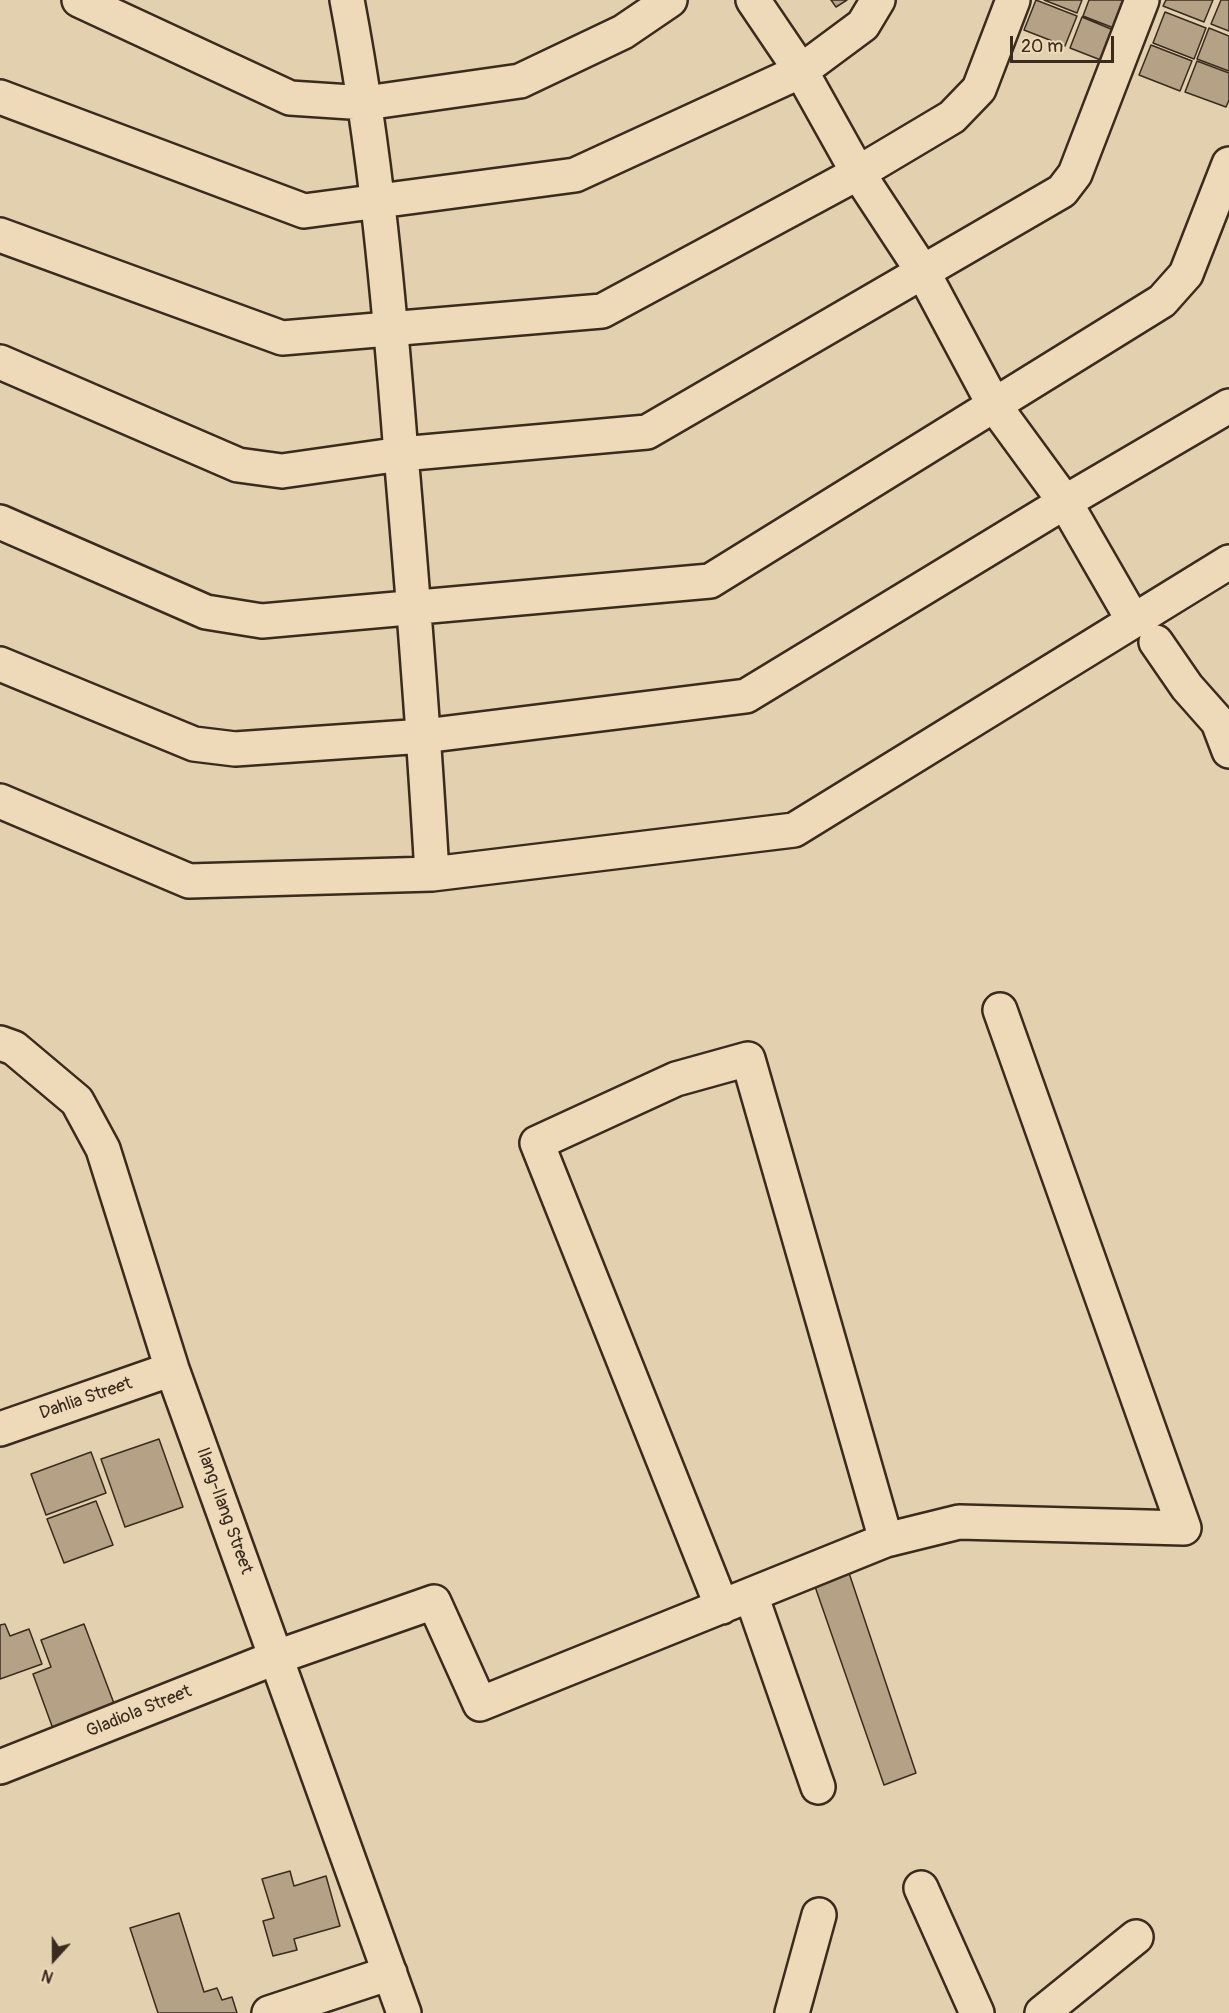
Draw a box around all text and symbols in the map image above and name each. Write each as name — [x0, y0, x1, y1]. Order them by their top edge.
scale bar — [1013, 24, 1116, 62]
text: 20 m — [1021, 35, 1063, 58]
street label: Dahlia Street — [37, 1373, 135, 1425]
street label: Ilang-Ilang Street — [191, 1445, 257, 1577]
street label: Gladiola Street — [83, 1681, 195, 1743]
north arrow — [24, 1929, 84, 1989]
text: N — [39, 1965, 56, 1987]

